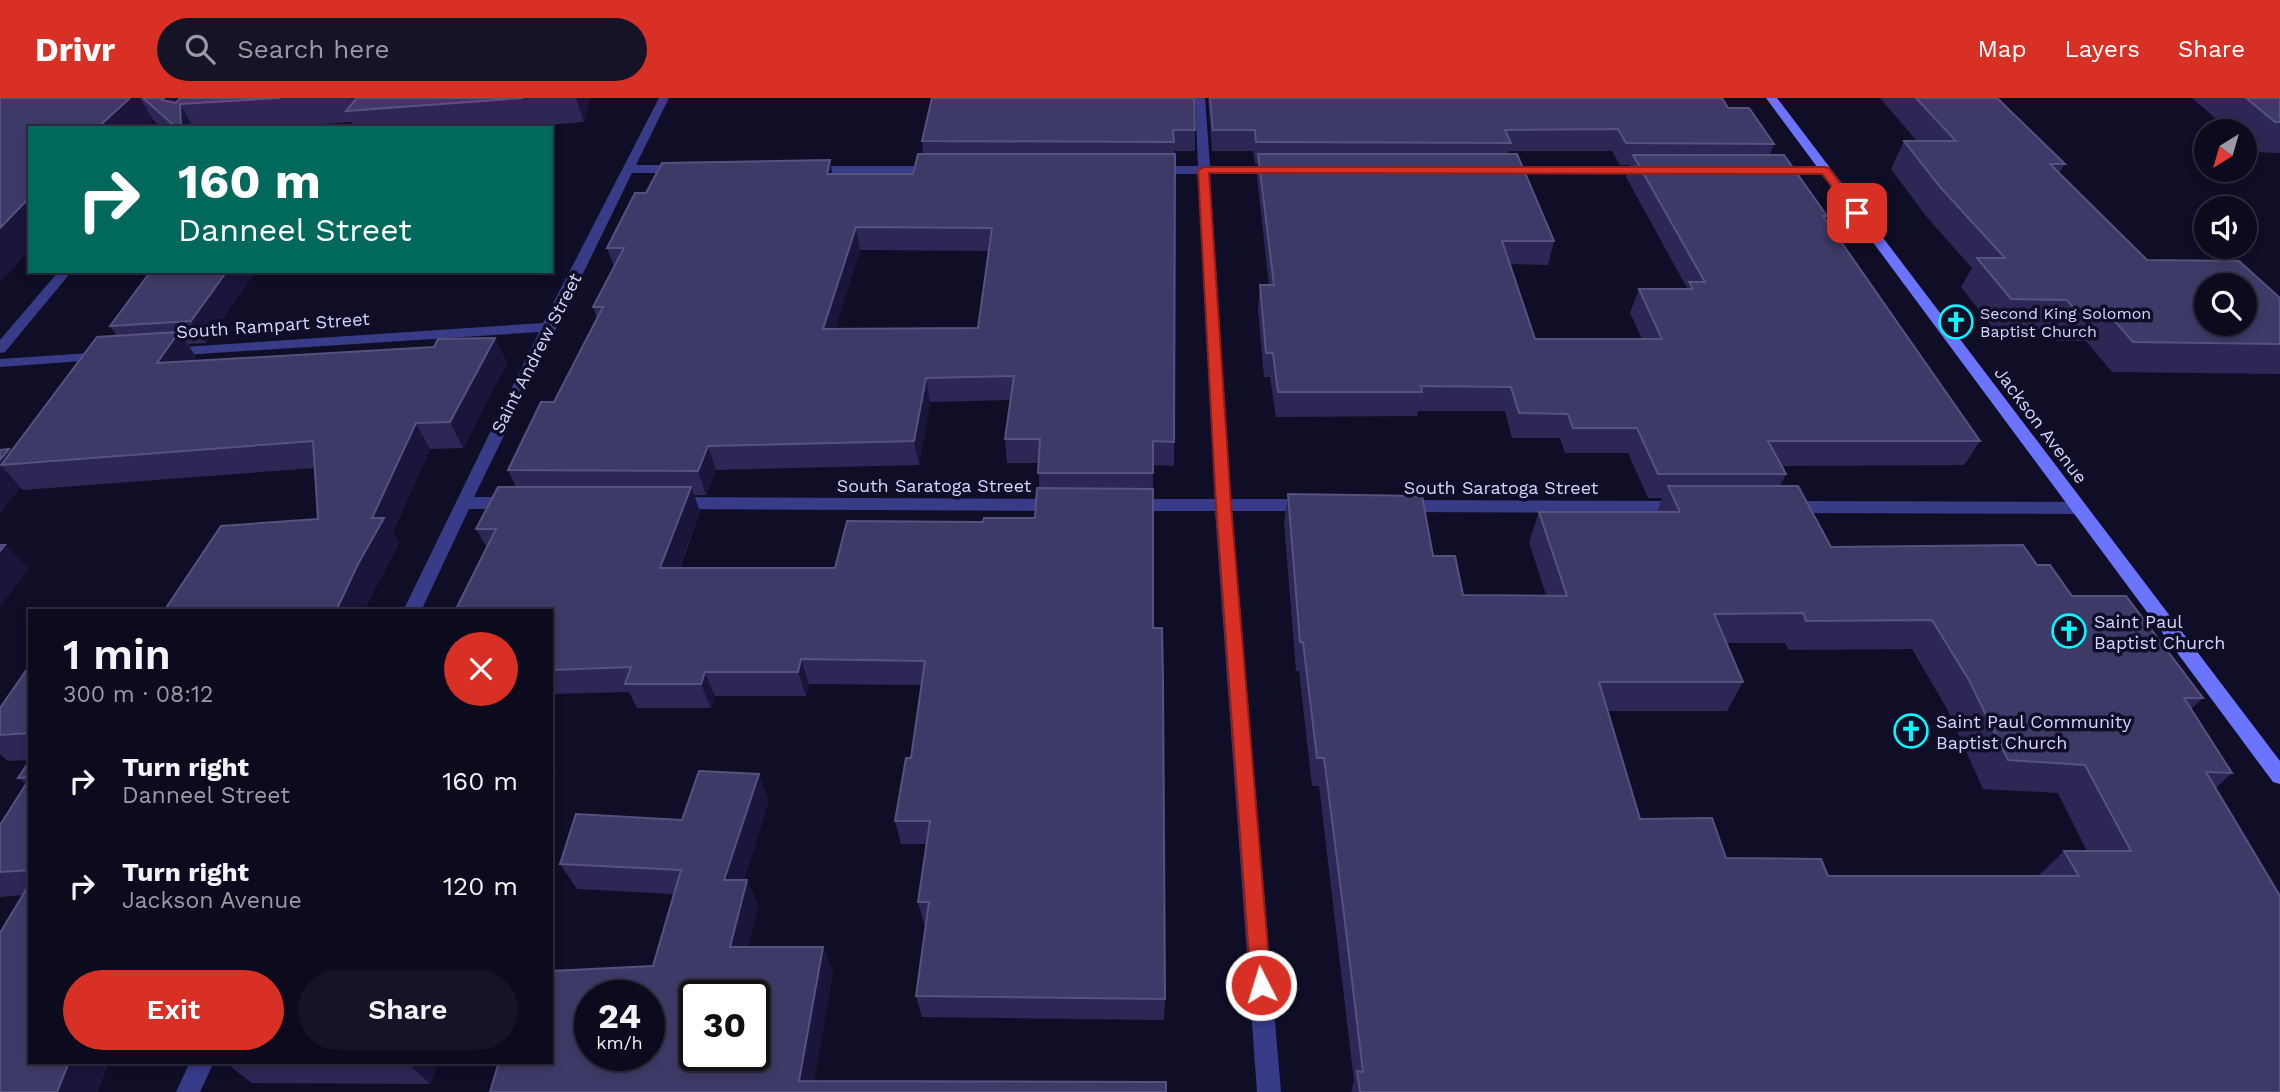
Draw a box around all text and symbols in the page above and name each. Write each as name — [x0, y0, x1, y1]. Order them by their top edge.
search box — [157, 18, 647, 81]
text: Drivr — [35, 30, 115, 69]
icon: search — [181, 30, 219, 68]
text: Search here — [237, 34, 390, 64]
text: Map — [1978, 35, 2026, 63]
text: Layers — [2064, 35, 2140, 63]
text: Share — [2178, 35, 2245, 63]
north arrow — [2194, 119, 2258, 182]
map controls — [2194, 119, 2257, 336]
text: 160 m — [178, 152, 321, 210]
icon: right — [63, 154, 154, 245]
pin — [1827, 183, 1887, 243]
icon: arrive — [1838, 194, 1876, 232]
button: sound — [2194, 196, 2257, 259]
text: Danneel Street — [178, 211, 412, 249]
street label: Saint Andrew Street — [487, 269, 586, 437]
button: search — [2194, 273, 2257, 336]
church icon: Second King Solomon Baptist Church — [1937, 303, 1975, 341]
place label: Second King Solomon Baptist Church — [1980, 304, 2151, 341]
street label: South Rampart Street — [176, 308, 371, 342]
street label: Jackson Avenue — [1990, 363, 2092, 487]
street label: South Saratoga Street — [837, 475, 1032, 496]
street label: South Saratoga Street — [1404, 477, 1599, 498]
place label: Saint Paul Baptist Church — [2094, 611, 2225, 653]
church icon: Saint Paul Baptist Church — [2050, 612, 2088, 650]
text: 1 min — [63, 630, 171, 679]
button: close — [444, 632, 518, 706]
text: 300 m · 08:12 — [63, 681, 213, 708]
place label: Saint Paul Community Baptist Church — [1936, 711, 2132, 753]
church icon: Saint Paul Community Baptist Church — [1892, 712, 1930, 750]
text: Turn right — [122, 752, 249, 782]
icon: right — [63, 762, 101, 800]
text: 160 m — [442, 766, 518, 796]
text: Danneel Street — [122, 782, 290, 809]
text: Turn right — [122, 857, 249, 887]
icon: right — [63, 867, 101, 905]
text: 120 m — [443, 871, 518, 901]
text: Jackson Avenue — [122, 887, 302, 914]
position arrow — [1224, 948, 1298, 1022]
button: Exit — [63, 970, 284, 1050]
button: Share — [298, 970, 518, 1050]
speed limit sign: 30 — [679, 980, 770, 1071]
text: 24 — [598, 995, 641, 1037]
text: km/h — [596, 1032, 643, 1053]

